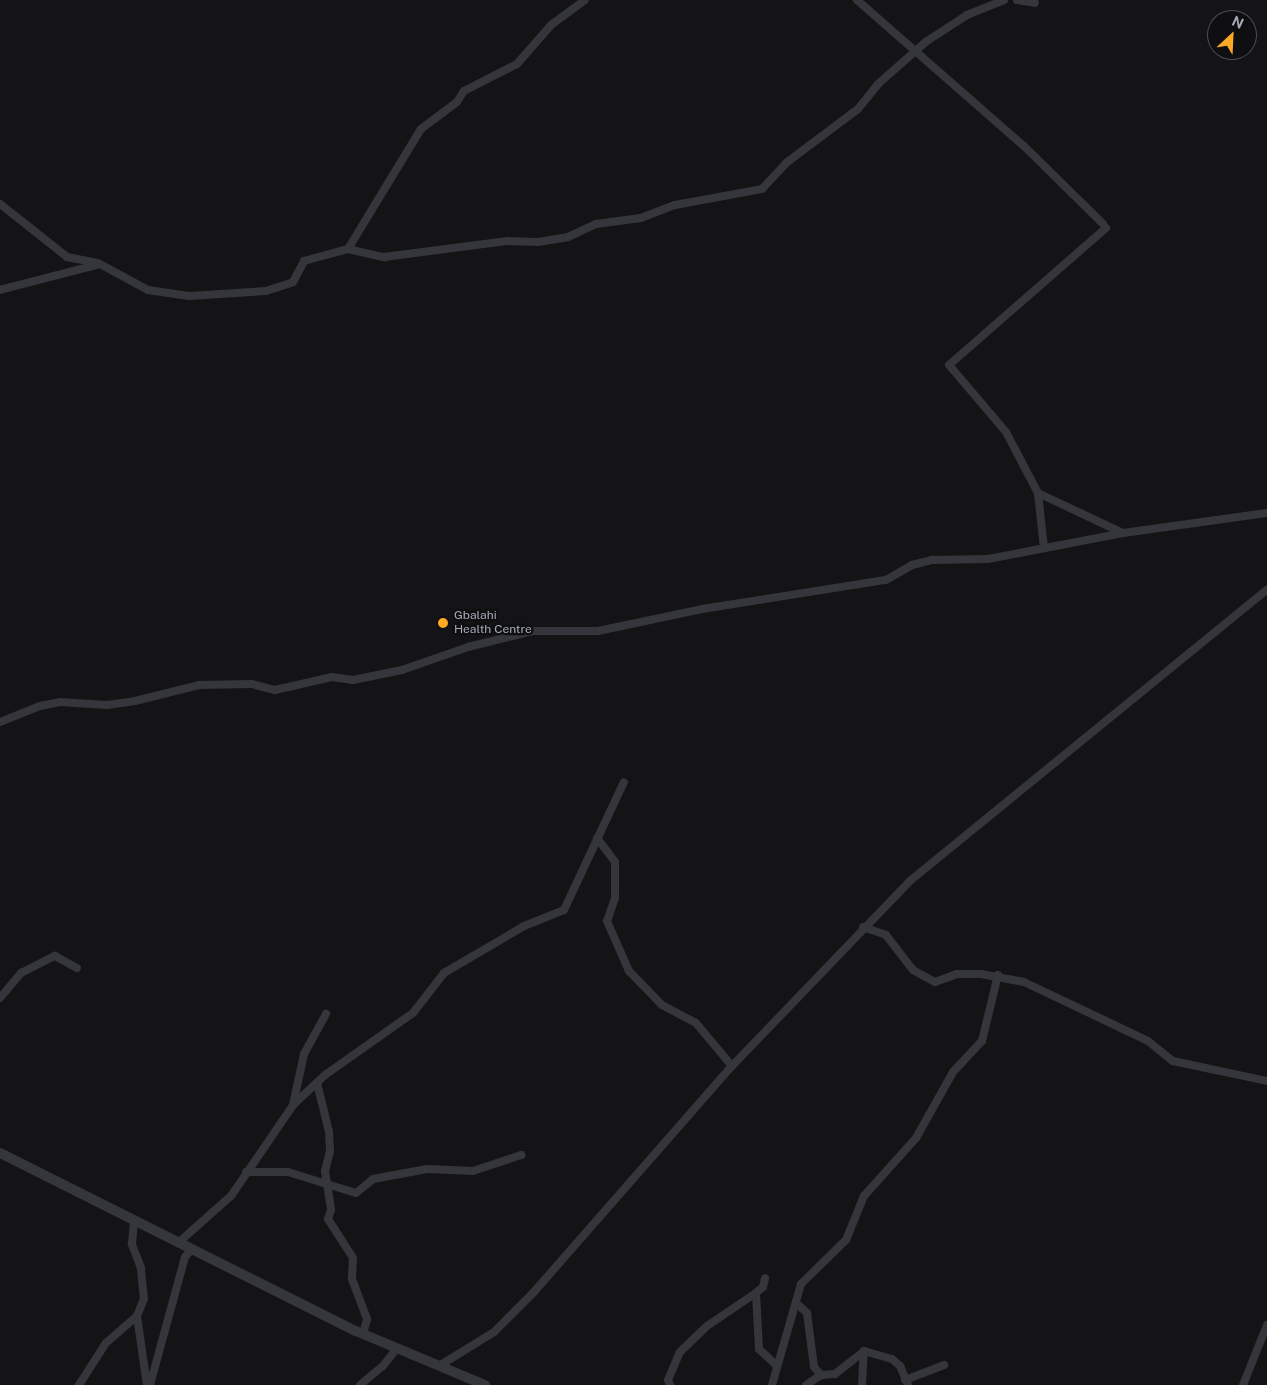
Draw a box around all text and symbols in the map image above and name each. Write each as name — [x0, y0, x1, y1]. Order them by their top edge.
north arrow — [1207, 10, 1257, 60]
text: N — [1230, 13, 1246, 32]
place label: Gbalahi Health Centre — [454, 609, 532, 637]
marker: Gbalahi Health Centre — [436, 616, 450, 630]

